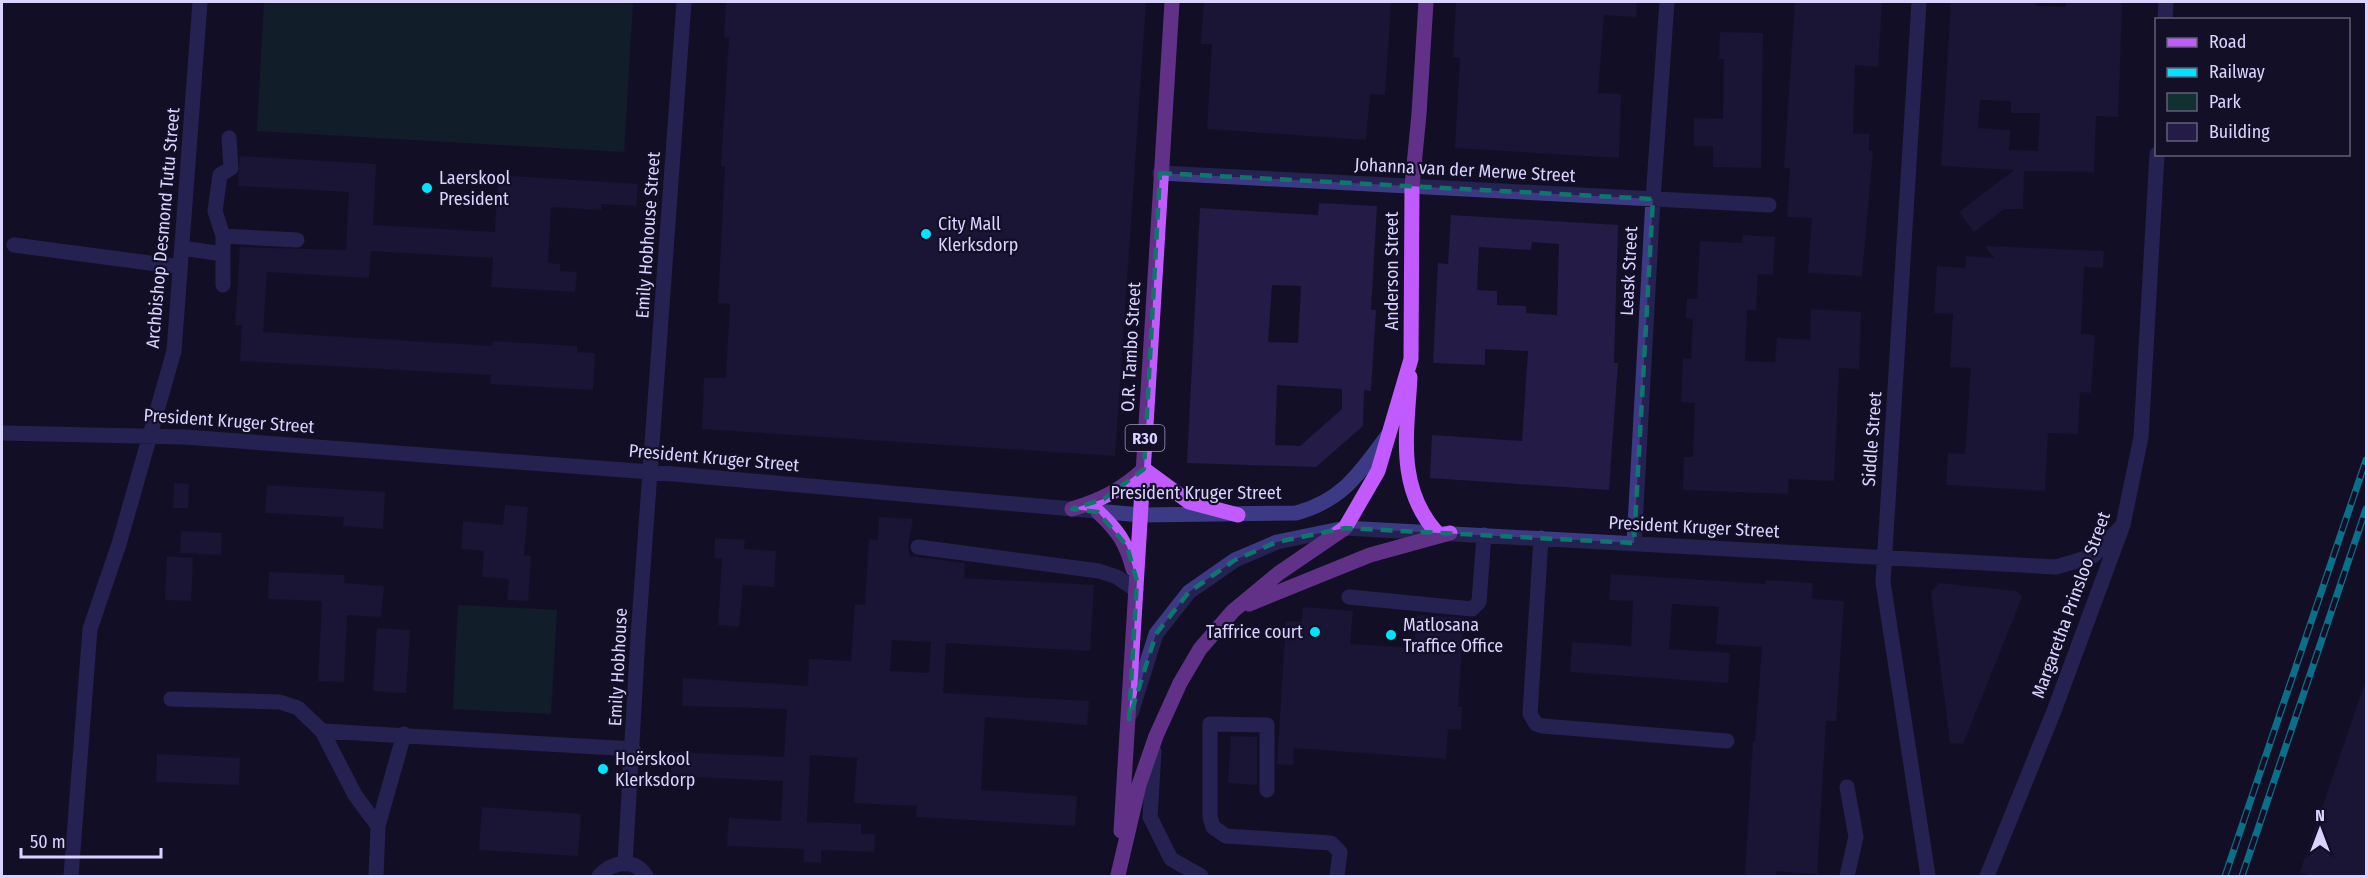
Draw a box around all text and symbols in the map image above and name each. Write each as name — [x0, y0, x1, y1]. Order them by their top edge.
legend — [2155, 18, 2350, 156]
text: Road — [2209, 31, 2246, 53]
text: Railway — [2209, 61, 2265, 83]
text: Park — [2209, 91, 2242, 113]
street label: Archbishop Desmond Tutu Street — [142, 107, 184, 349]
text: Building — [2209, 121, 2270, 143]
street label: Emily Hobhouse Street — [631, 151, 665, 319]
street label: Johanna van der Merwe Street — [1354, 153, 1576, 187]
place label: Laerskool President — [439, 167, 510, 210]
marker: Laerskool President — [420, 181, 434, 195]
street label: Anderson Street — [1381, 212, 1403, 330]
place label: City Mall Klerksdorp — [938, 213, 1018, 256]
street label: Leask Street — [1616, 226, 1642, 316]
marker: City Mall Klerksdorp — [919, 227, 933, 241]
street label: O.R. Tambo Street — [1117, 281, 1145, 413]
street label: Siddle Street — [1858, 391, 1886, 487]
street label: President Kruger Street — [143, 404, 315, 438]
road number: R30 — [1126, 425, 1164, 451]
street label: President Kruger Street — [628, 440, 800, 476]
street label: President Kruger Street — [1110, 482, 1282, 504]
street label: Margaretha Prinsloo Street — [2027, 509, 2115, 701]
street label: President Kruger Street — [1608, 512, 1780, 542]
street label: Emily Hobhouse — [604, 607, 632, 727]
place label: Matlosana Traffice Office — [1403, 614, 1503, 657]
place label: Taffrice court — [1206, 621, 1303, 643]
marker: Taffrice court — [1308, 625, 1322, 639]
marker: Matlosana Traffice Office — [1384, 628, 1398, 642]
place label: Hoërskool Klerksdorp — [615, 748, 695, 791]
marker: Hoërskool Klerksdorp — [596, 762, 610, 776]
north arrow — [2290, 800, 2350, 860]
text: N — [2315, 806, 2325, 825]
scale bar — [21, 821, 160, 859]
text: 50 m — [30, 831, 66, 853]

